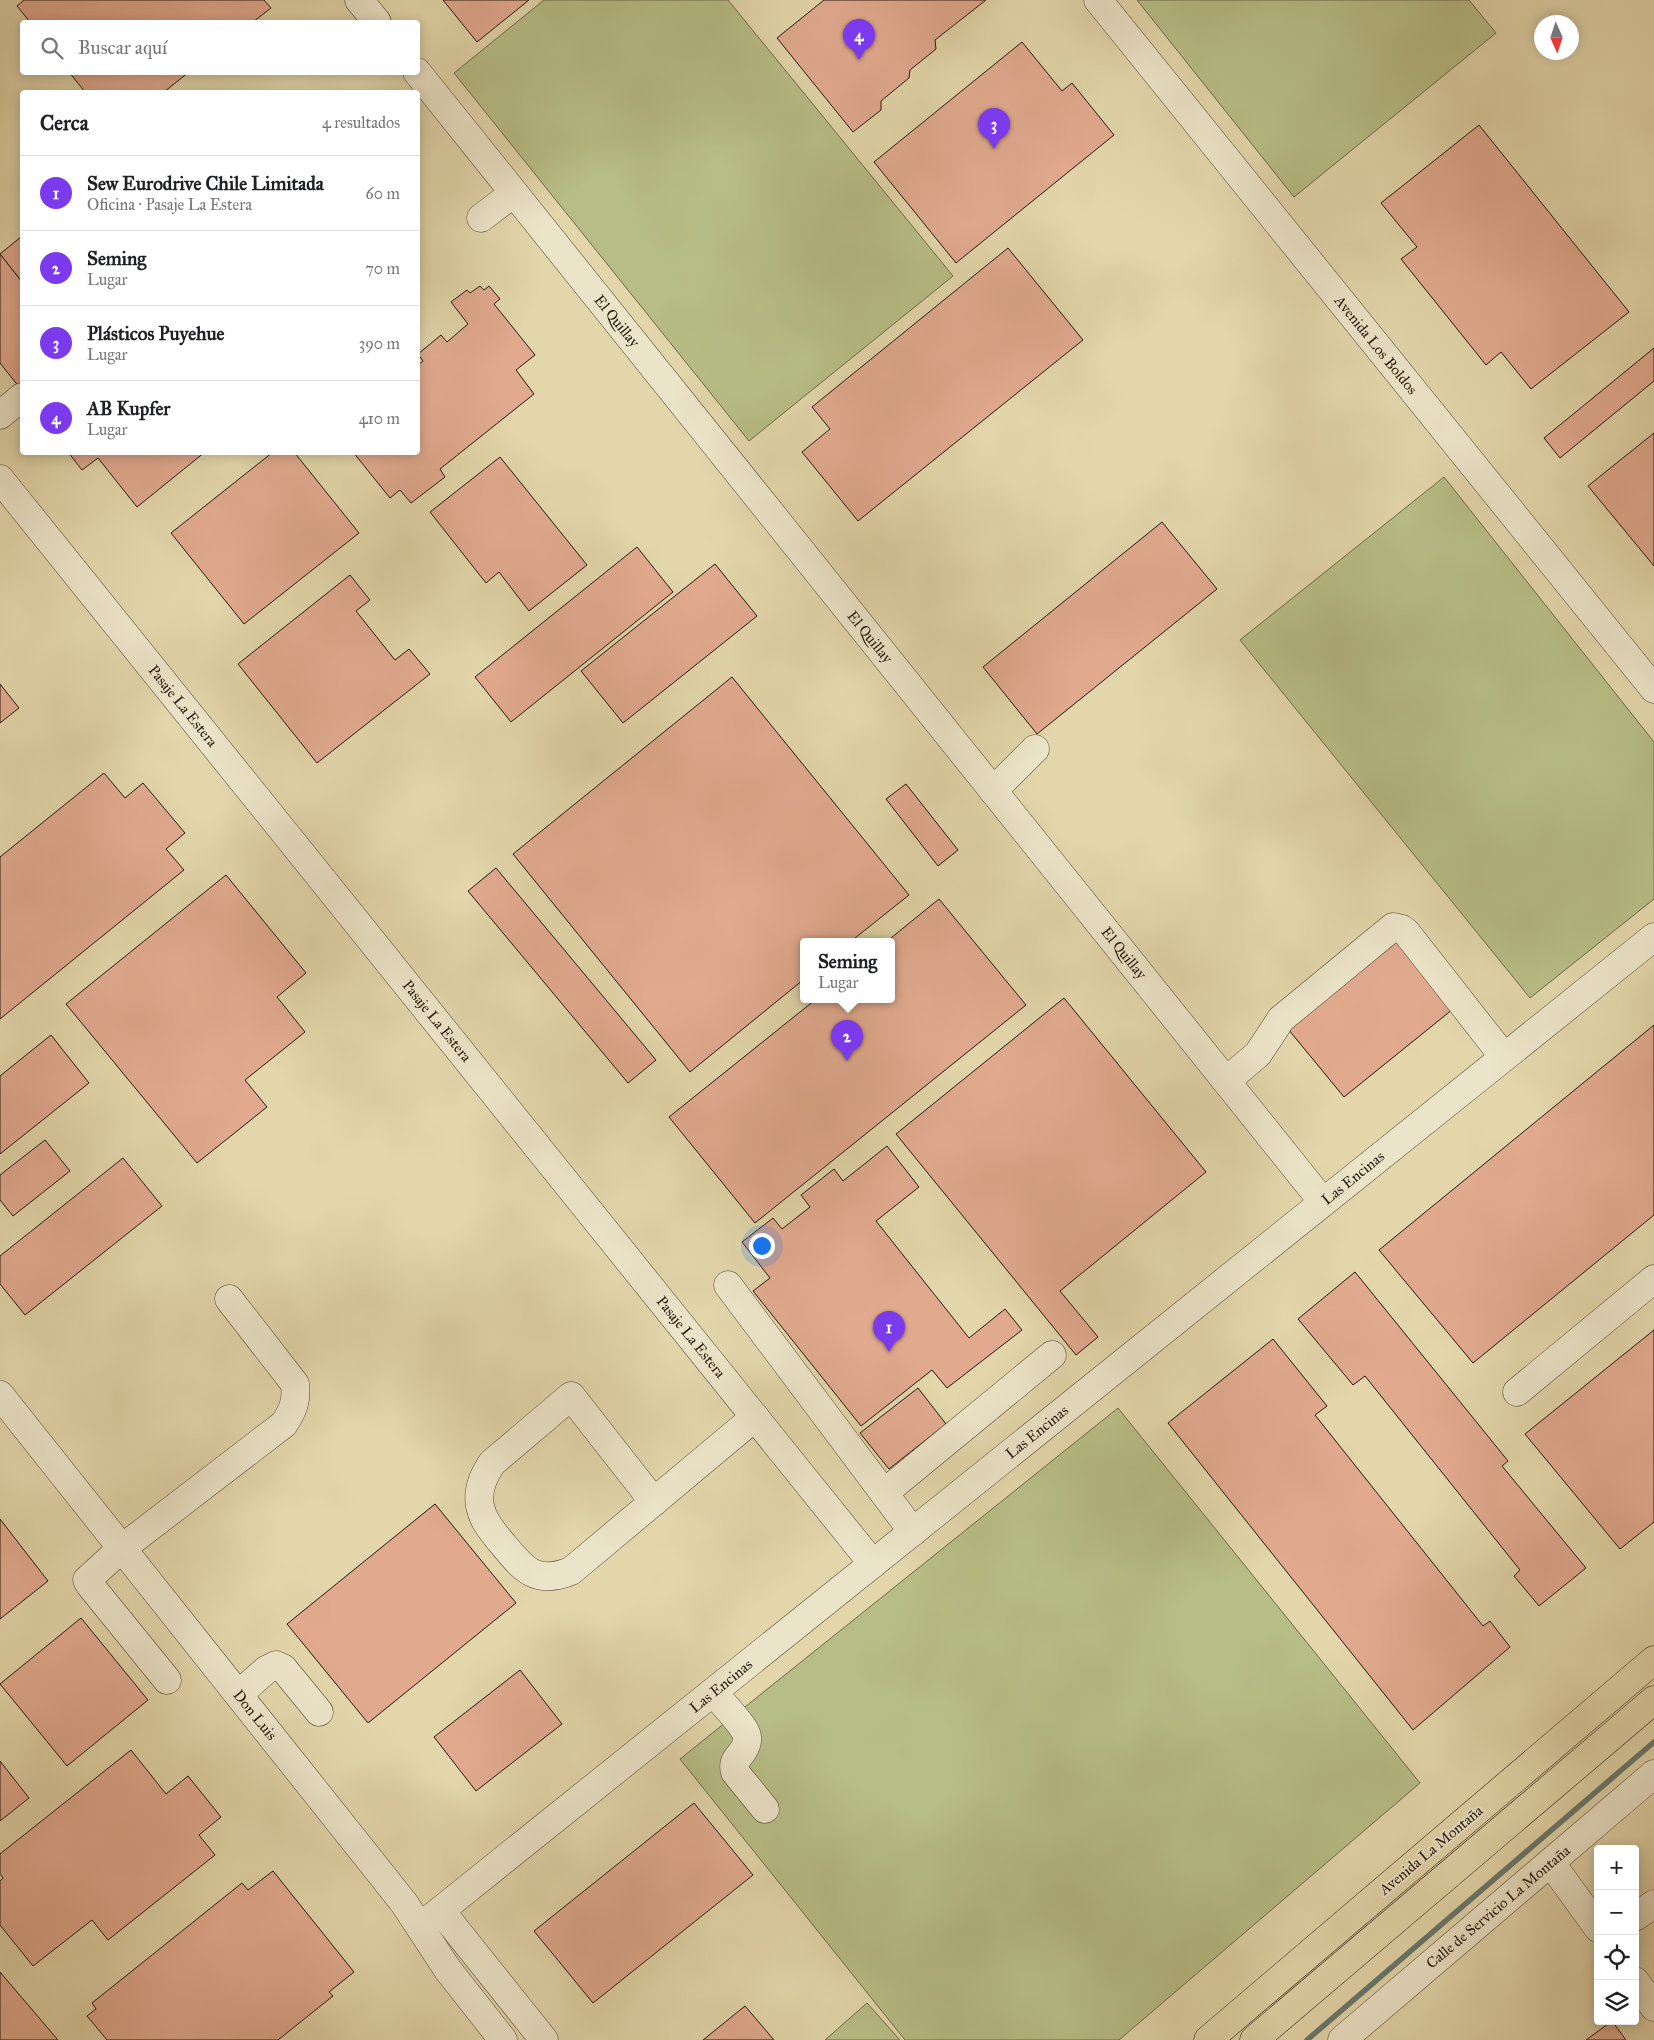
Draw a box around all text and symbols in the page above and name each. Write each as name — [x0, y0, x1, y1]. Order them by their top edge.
north arrow — [1534, 15, 1579, 60]
pin: 4 — [843, 19, 875, 60]
search box — [20, 20, 420, 75]
icon: search — [38, 34, 66, 62]
text: Buscar aquí — [78, 36, 167, 59]
pin: 3 — [978, 108, 1010, 149]
text: Cerca — [40, 110, 89, 136]
text: 4 resultados — [322, 113, 400, 132]
text: Sew Eurodrive Chile Limitada — [87, 172, 324, 195]
text: 1 — [53, 184, 59, 203]
text: 60 m — [366, 184, 400, 203]
text: Oficina · Pasaje La Estera — [87, 195, 252, 214]
text: Seming — [87, 247, 146, 270]
text: 2 — [52, 259, 60, 278]
text: 70 m — [365, 259, 400, 278]
text: Lugar — [87, 270, 128, 289]
street label: El Quillay — [590, 291, 644, 352]
street label: Avenida Los Boldos — [1330, 291, 1421, 398]
text: Plásticos Puyehue — [87, 322, 225, 345]
text: 3 — [53, 334, 59, 353]
text: 390 m — [359, 334, 400, 353]
text: Lugar — [87, 345, 128, 364]
text: AB Kupfer — [87, 397, 170, 420]
text: 4 — [52, 409, 60, 428]
text: 410 m — [359, 409, 400, 428]
text: Lugar — [87, 420, 128, 439]
street label: El Quillay — [843, 607, 897, 668]
street label: Pasaje La Estera — [145, 661, 222, 751]
street label: El Quillay — [1097, 923, 1151, 984]
popup — [800, 938, 895, 1003]
text: Seming — [818, 950, 877, 973]
text: Lugar — [818, 973, 858, 992]
street label: Pasaje La Estera — [399, 976, 476, 1066]
pin: 2 — [831, 1020, 863, 1061]
street label: Las Encinas — [1318, 1147, 1388, 1209]
your location — [749, 1233, 775, 1259]
street label: Pasaje La Estera — [653, 1292, 730, 1382]
pin: 1 — [873, 1311, 905, 1352]
street label: Las Encinas — [1002, 1401, 1072, 1463]
street label: Las Encinas — [686, 1655, 756, 1717]
street label: Don Luis — [229, 1686, 281, 1744]
street label: Avenida La Montaña — [1375, 1801, 1487, 1899]
street label: Calle de Servicio La Montaña — [1422, 1841, 1574, 1972]
map controls — [1594, 1845, 1639, 2025]
button: + — [1594, 1845, 1639, 1890]
button: − — [1594, 1890, 1639, 1935]
button: locate — [1594, 1935, 1639, 1980]
button: layers — [1594, 1980, 1639, 2025]

